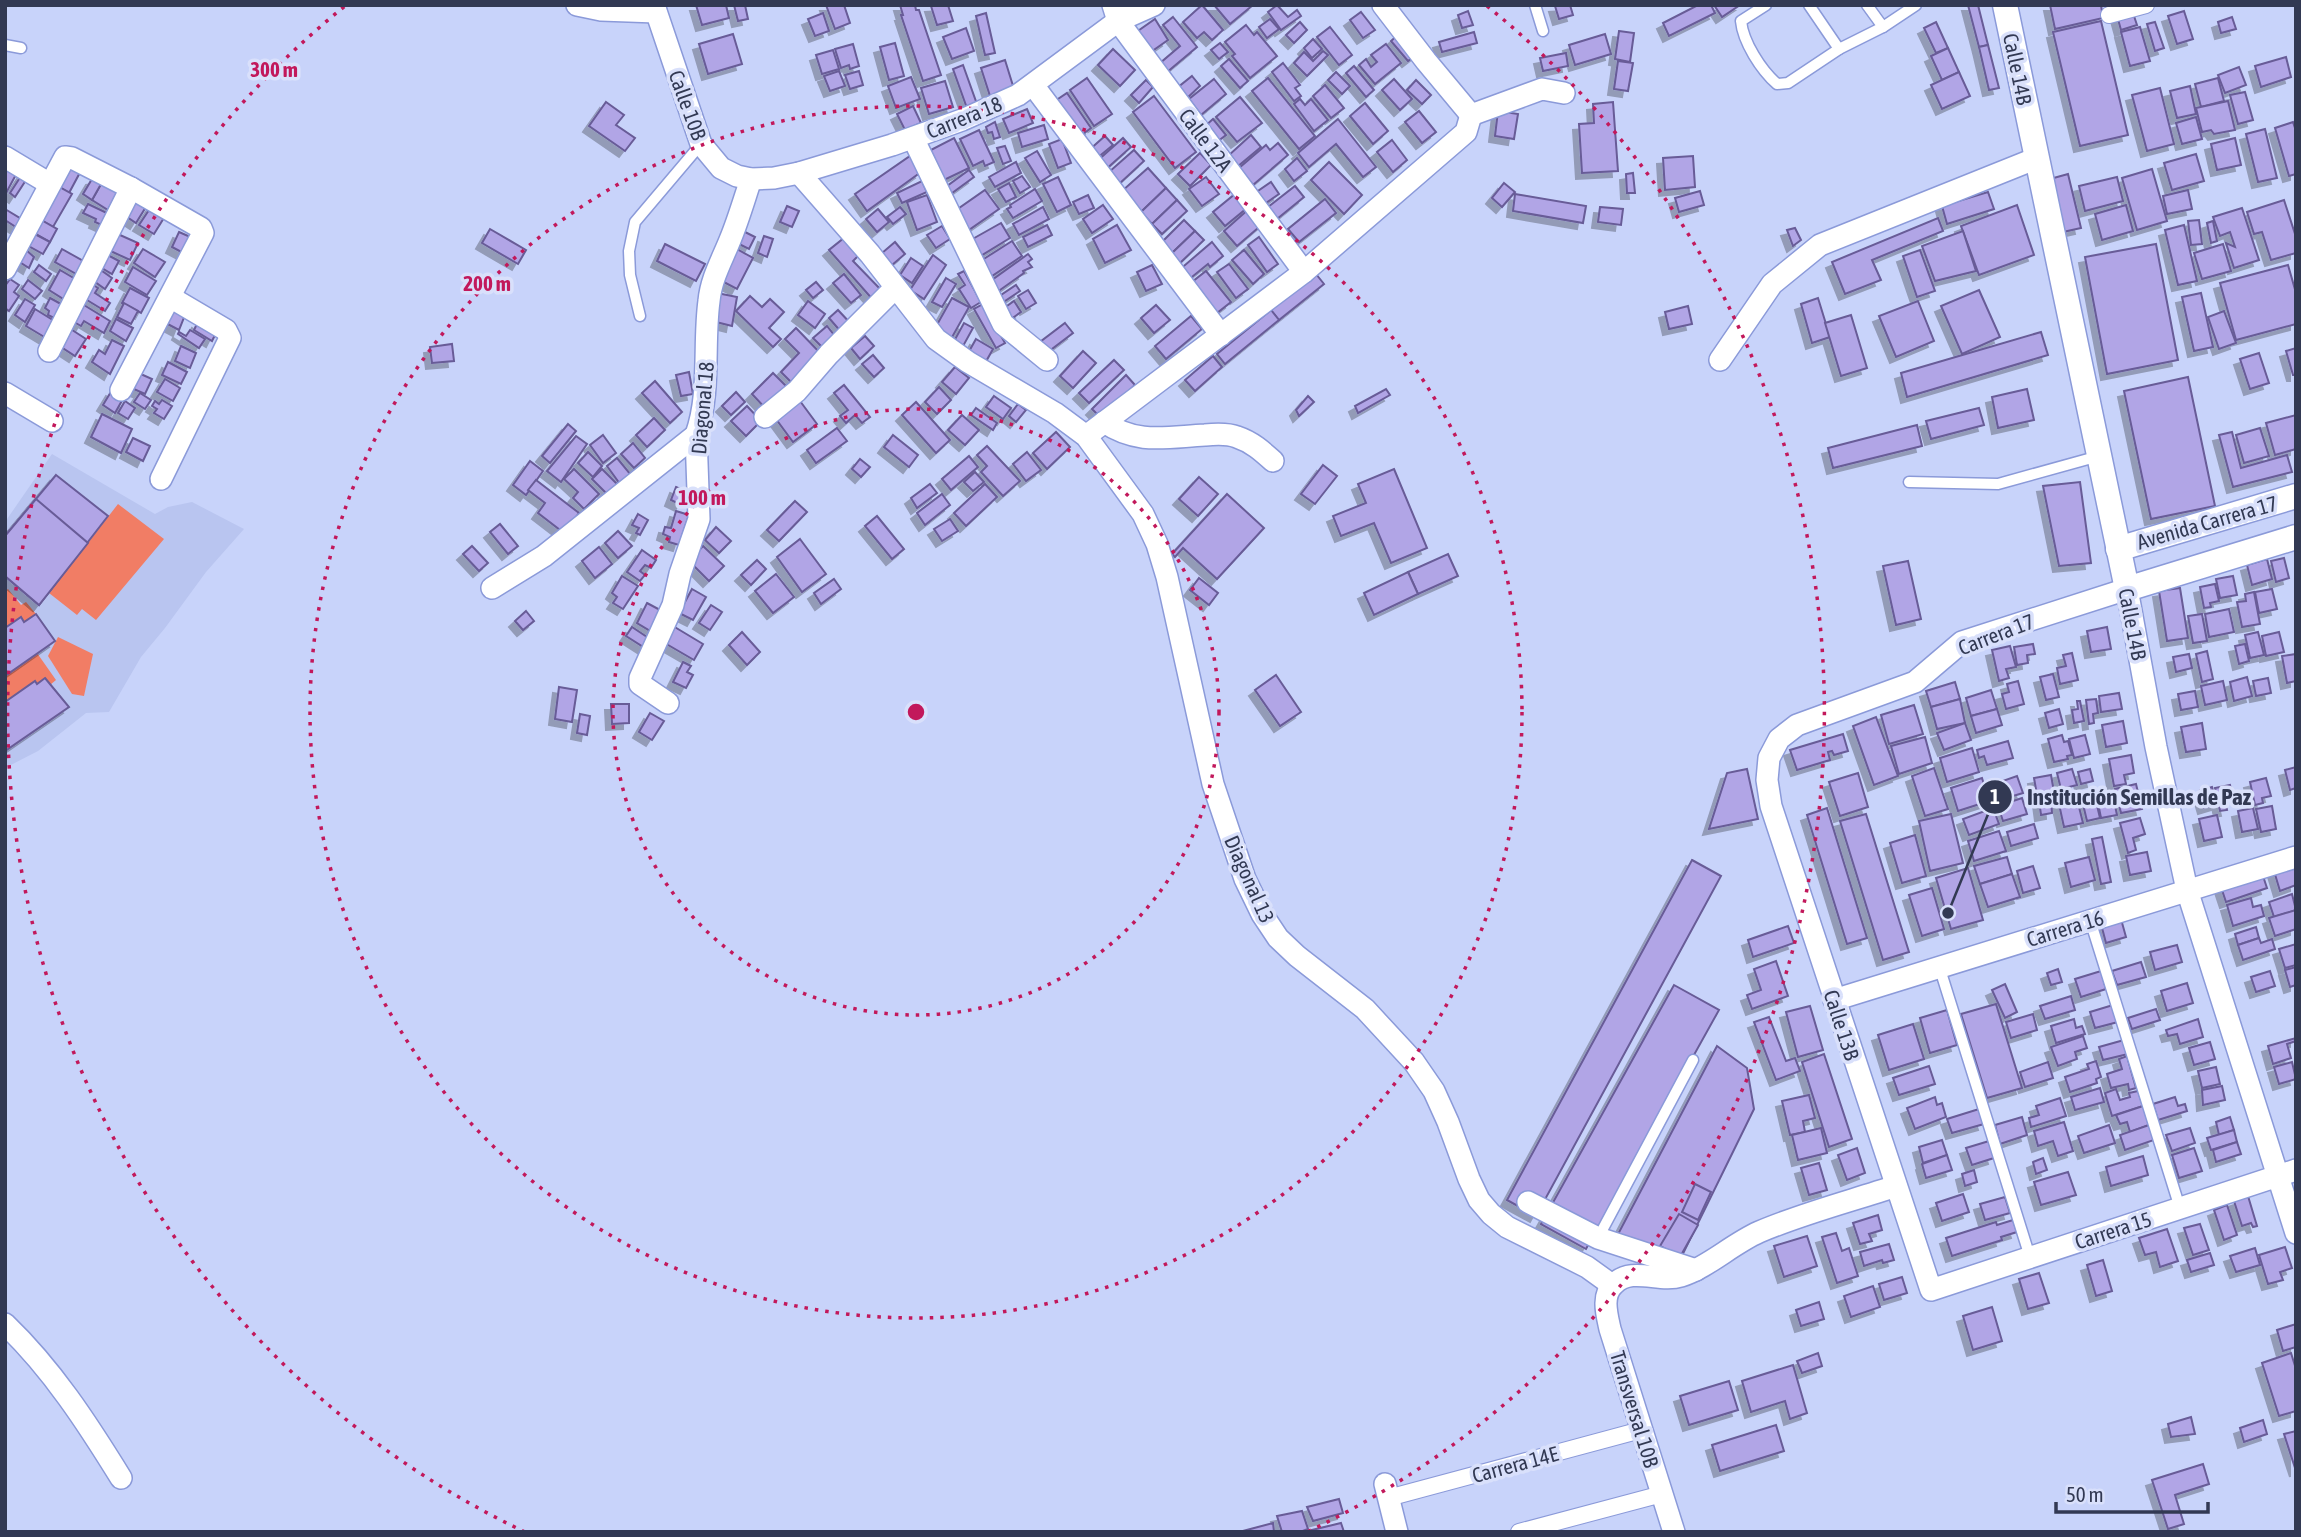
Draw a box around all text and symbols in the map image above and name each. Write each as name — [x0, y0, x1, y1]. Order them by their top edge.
street label: Calle 14B — [1999, 31, 2037, 107]
text: 300 m — [250, 57, 298, 81]
street label: Calle 10B — [664, 67, 712, 143]
street label: Carrera 18 — [923, 91, 1005, 143]
street label: Calle 12A — [1175, 104, 1238, 177]
text: 200 m — [463, 271, 511, 295]
street label: Diagonal 18 — [686, 361, 718, 455]
text: 100 m — [678, 485, 726, 509]
street label: Avenida Carrera 17 — [2134, 490, 2280, 554]
street label: Calle 14B — [2114, 586, 2152, 662]
street label: Carrera 17 — [1955, 609, 2037, 659]
centre of rings — [904, 700, 928, 724]
callout: Institución Semillas de Paz — [1978, 775, 2265, 819]
text: 1 — [1990, 784, 2000, 808]
text: Institución Semillas de Paz — [2027, 784, 2252, 810]
street label: Diagonal 13 — [1220, 832, 1280, 926]
street label: Carrera 16 — [2024, 905, 2107, 951]
street label: Calle 13B — [1819, 987, 1865, 1063]
street label: Carrera 15 — [2072, 1206, 2154, 1254]
street label: Transversal 10B — [1606, 1348, 1664, 1470]
street label: Carrera 14E — [1469, 1441, 1561, 1487]
scale bar — [2056, 1470, 2208, 1514]
text: 50 m — [2066, 1482, 2104, 1506]

